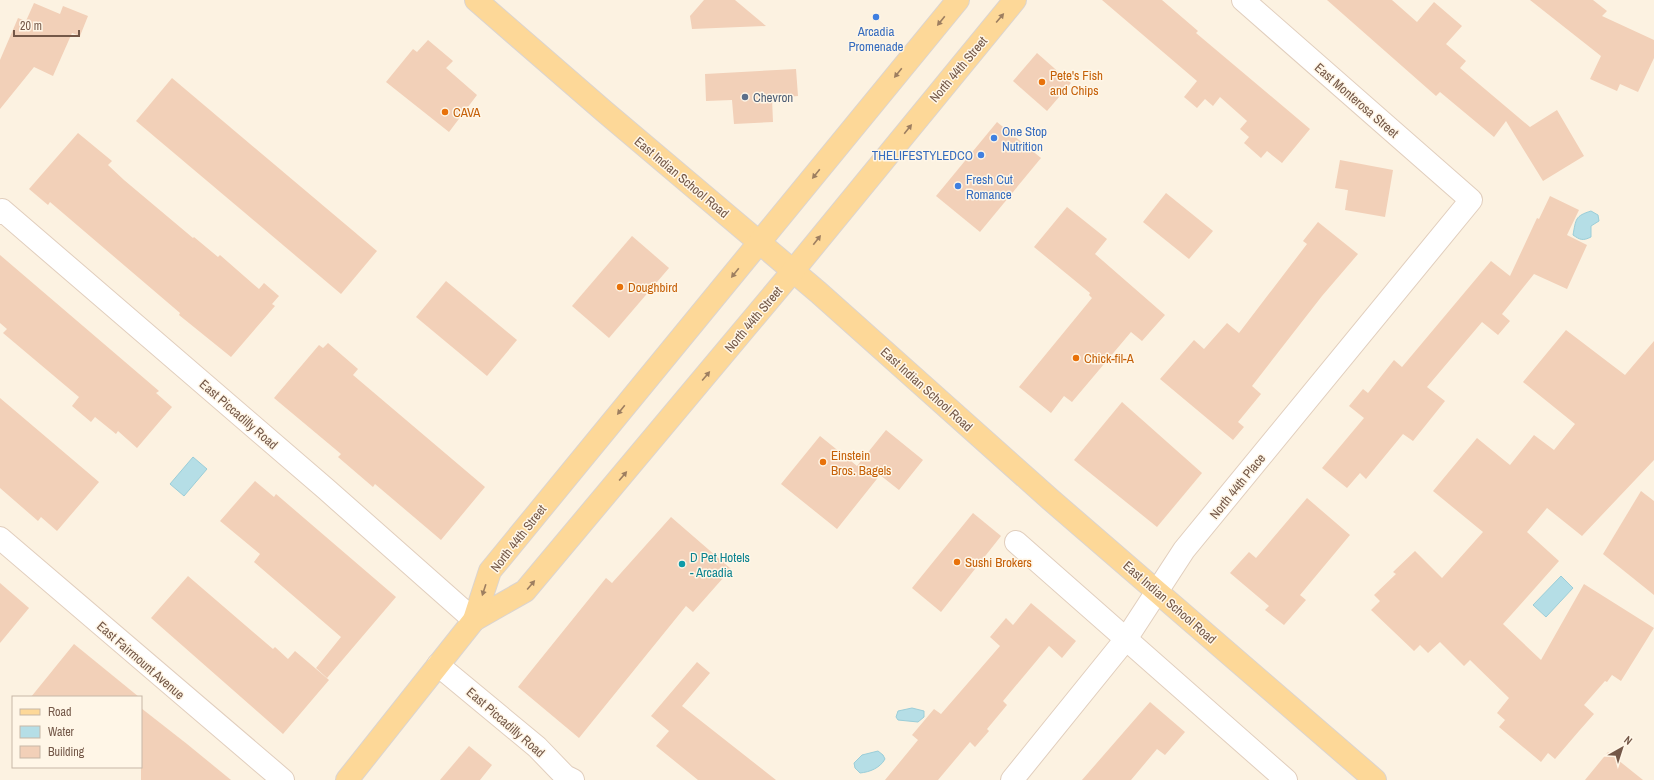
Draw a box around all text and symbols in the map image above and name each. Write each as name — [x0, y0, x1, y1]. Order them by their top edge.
scale bar — [14, 12, 79, 38]
marker: Arcadia Promenade — [871, 12, 881, 22]
one-way arrow — [996, 13, 1005, 24]
one-way arrow — [936, 16, 945, 27]
text: 20 m — [20, 18, 42, 34]
place label: Arcadia Promenade — [848, 23, 904, 55]
street label: North 44th Street — [926, 33, 991, 106]
street label: East Monterosa Street — [1311, 59, 1402, 142]
place label: Pete's Fish and Chips — [1050, 67, 1103, 99]
one-way arrow — [894, 68, 903, 79]
marker: Pete's Fish and Chips — [1037, 77, 1047, 87]
place label: Chevron — [753, 89, 793, 106]
marker: Chevron — [740, 92, 750, 102]
place label: CAVA — [453, 104, 481, 121]
marker: CAVA — [440, 107, 450, 117]
place label: One Stop Nutrition — [1002, 123, 1047, 155]
one-way arrow — [904, 124, 913, 134]
street label: East Indian School Road — [631, 133, 732, 222]
marker: One Stop Nutrition — [989, 133, 999, 143]
place label: THELIFESTYLEDCO — [872, 147, 973, 164]
marker: THELIFESTYLEDCO — [976, 150, 986, 160]
one-way arrow — [812, 168, 821, 179]
place label: Fresh Cut Romance — [966, 171, 1013, 203]
marker: Fresh Cut Romance — [953, 181, 963, 191]
one-way arrow — [813, 235, 822, 246]
one-way arrow — [731, 268, 740, 278]
place label: Doughbird — [628, 279, 678, 296]
marker: Doughbird — [615, 282, 625, 292]
street label: North 44th Street — [721, 283, 786, 356]
street label: East Indian School Road — [877, 344, 976, 435]
place label: Chick-fil-A — [1084, 350, 1135, 367]
marker: Chick-fil-A — [1071, 353, 1081, 363]
one-way arrow — [701, 371, 710, 381]
street label: East Piccadilly Road — [196, 376, 281, 453]
one-way arrow — [617, 405, 626, 416]
place label: Einstein Bros. Bagels — [831, 447, 891, 479]
street label: North 44th Place — [1206, 450, 1269, 523]
marker: Einstein Bros. Bagels — [818, 457, 828, 467]
one-way arrow — [618, 471, 627, 481]
street label: North 44th Street — [487, 501, 550, 576]
place label: D Pet Hotels - Arcadia — [690, 549, 750, 581]
place label: Sushi Brokers — [965, 554, 1032, 571]
marker: Sushi Brokers — [952, 557, 962, 567]
street label: East Indian School Road — [1120, 557, 1220, 648]
marker: D Pet Hotels - Arcadia — [677, 559, 687, 569]
one-way arrow — [526, 580, 535, 591]
one-way arrow — [480, 585, 486, 597]
street label: East Fairmount Avenue — [93, 618, 188, 703]
street label: East Piccadilly Road — [463, 684, 548, 761]
legend — [12, 696, 142, 768]
text: Road — [48, 704, 72, 720]
text: Water — [48, 724, 75, 740]
north arrow — [1602, 728, 1642, 768]
text: N — [1621, 733, 1635, 748]
text: Building — [48, 744, 85, 760]

